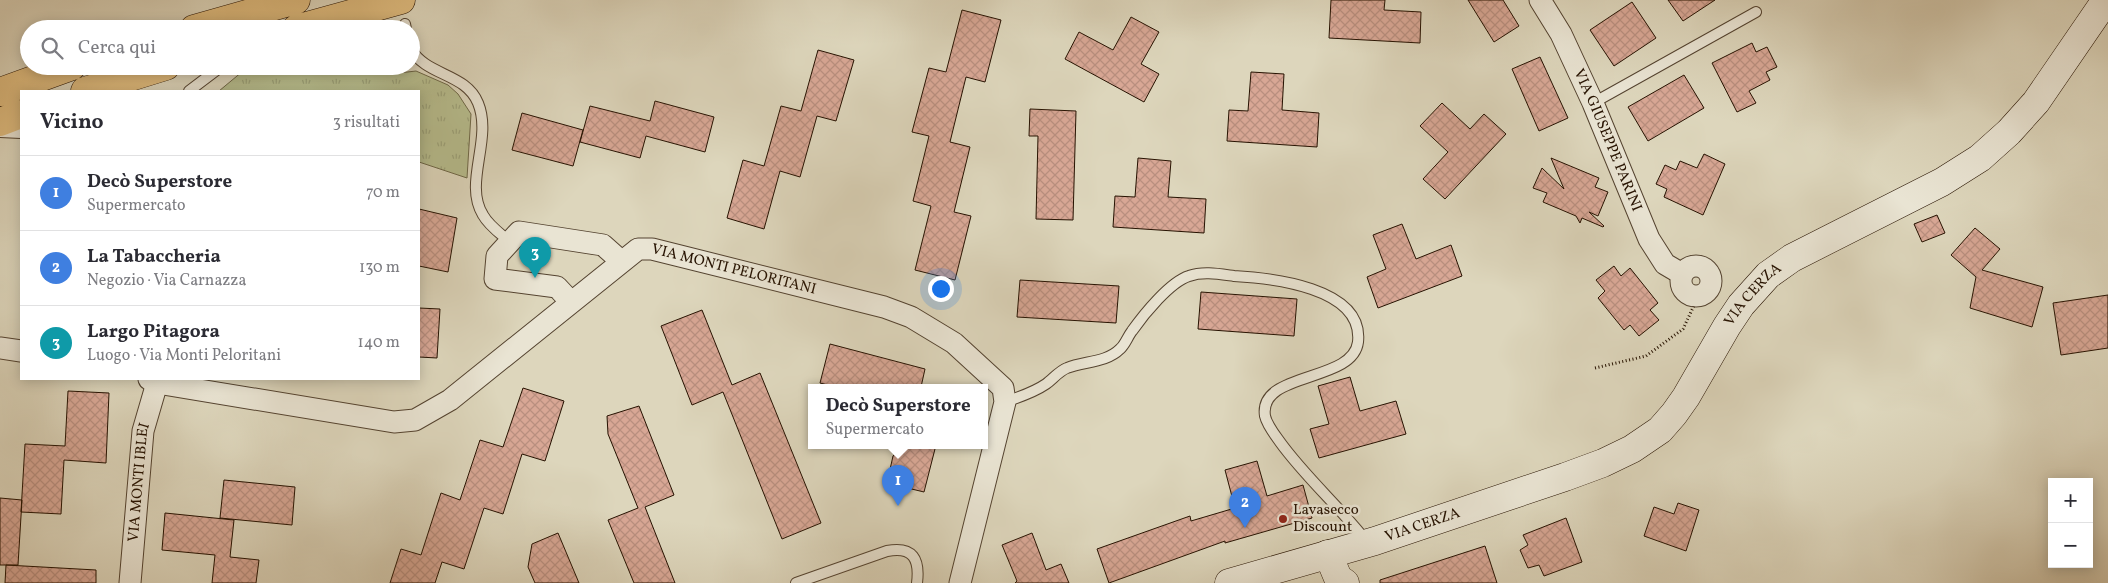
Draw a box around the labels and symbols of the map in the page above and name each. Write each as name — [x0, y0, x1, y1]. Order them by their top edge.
street label: VIA GIUSEPPE PARINI — [1568, 65, 1647, 215]
pin: 3 — [519, 237, 551, 278]
street label: VIA MONTI PELORITANI — [649, 239, 818, 300]
street label: VIA CERZA — [1719, 258, 1786, 330]
your location — [928, 276, 954, 302]
street label: VIA MONTI IBLEI — [123, 420, 155, 543]
pin: 1 — [882, 465, 914, 506]
pin: 2 — [1229, 487, 1261, 528]
place label: Lavasecco Discount — [1293, 500, 1359, 538]
street label: VIA CERZA — [1382, 502, 1463, 547]
marker: Lavasecco Discount — [1277, 513, 1289, 525]

